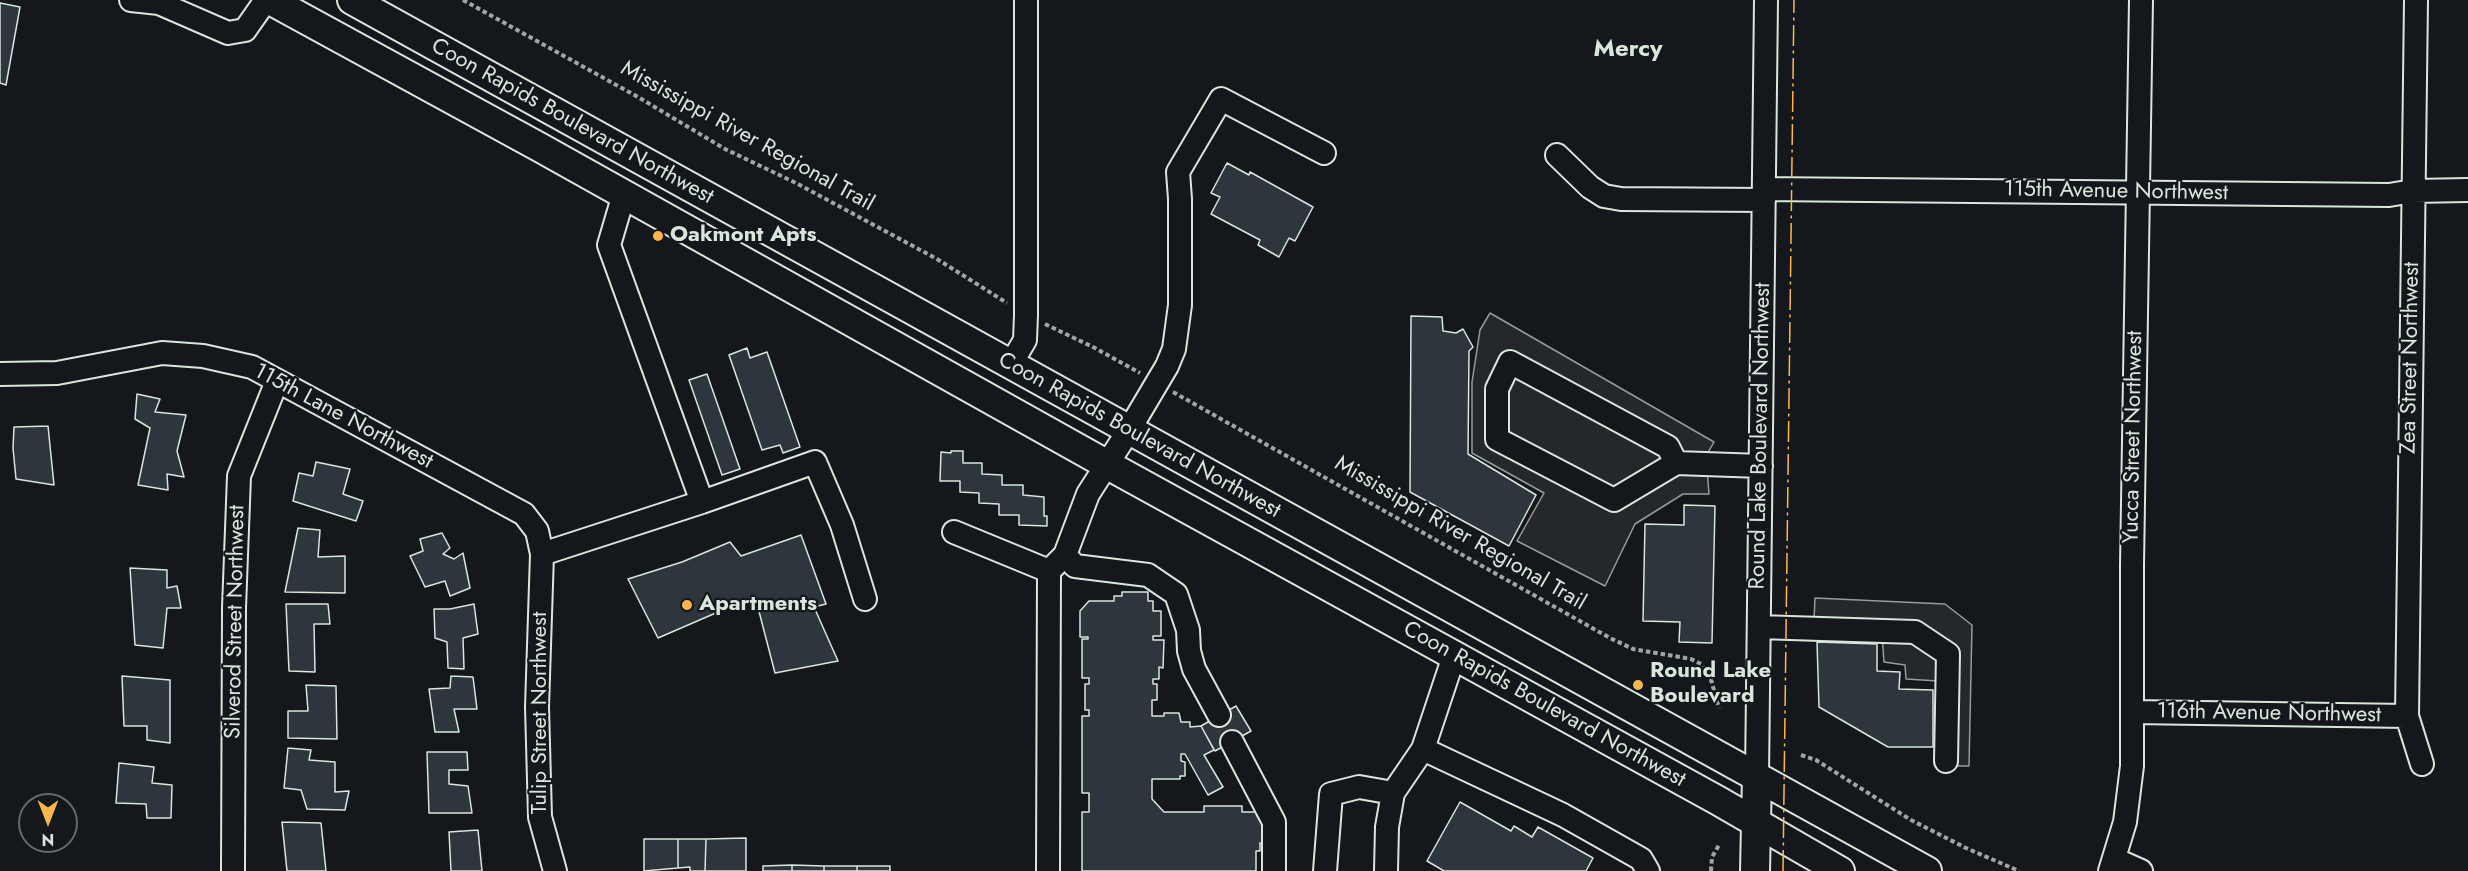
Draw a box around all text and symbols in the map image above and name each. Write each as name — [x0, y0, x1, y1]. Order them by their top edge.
street label: Coon Rapids Boulevard Northwest — [426, 33, 718, 211]
district label: Mercy — [1594, 36, 1662, 64]
street label: Mississippi River Regional Trail — [616, 56, 878, 218]
street label: 115th Avenue Northwest — [2004, 177, 2228, 207]
place label: Oakmont Apts — [670, 223, 817, 249]
marker: Oakmont Apts — [651, 229, 665, 243]
street label: Zea Street Northwest — [2396, 262, 2426, 454]
street label: Round Lake Boulevard Northwest — [1745, 282, 1777, 590]
street label: Yucca Street Northwest — [2119, 330, 2149, 544]
street label: Coon Rapids Boulevard Northwest — [993, 347, 1285, 525]
street label: 115th Lane Northwest — [249, 359, 437, 475]
street label: Mississippi River Regional Trail — [1330, 451, 1590, 617]
street label: Silverod Street Northwest — [221, 505, 251, 739]
place label: Apartments — [699, 592, 817, 618]
marker: Apartments — [680, 598, 694, 612]
street label: Tulip Street Northwest — [528, 612, 554, 814]
street label: Coon Rapids Boulevard Northwest — [1398, 616, 1690, 794]
place label: Round Lake Boulevard — [1650, 659, 1771, 710]
marker: Round Lake Boulevard — [1631, 678, 1645, 692]
street label: 116th Avenue Northwest — [2157, 699, 2381, 729]
north arrow — [18, 793, 78, 853]
text: N — [42, 828, 54, 851]

